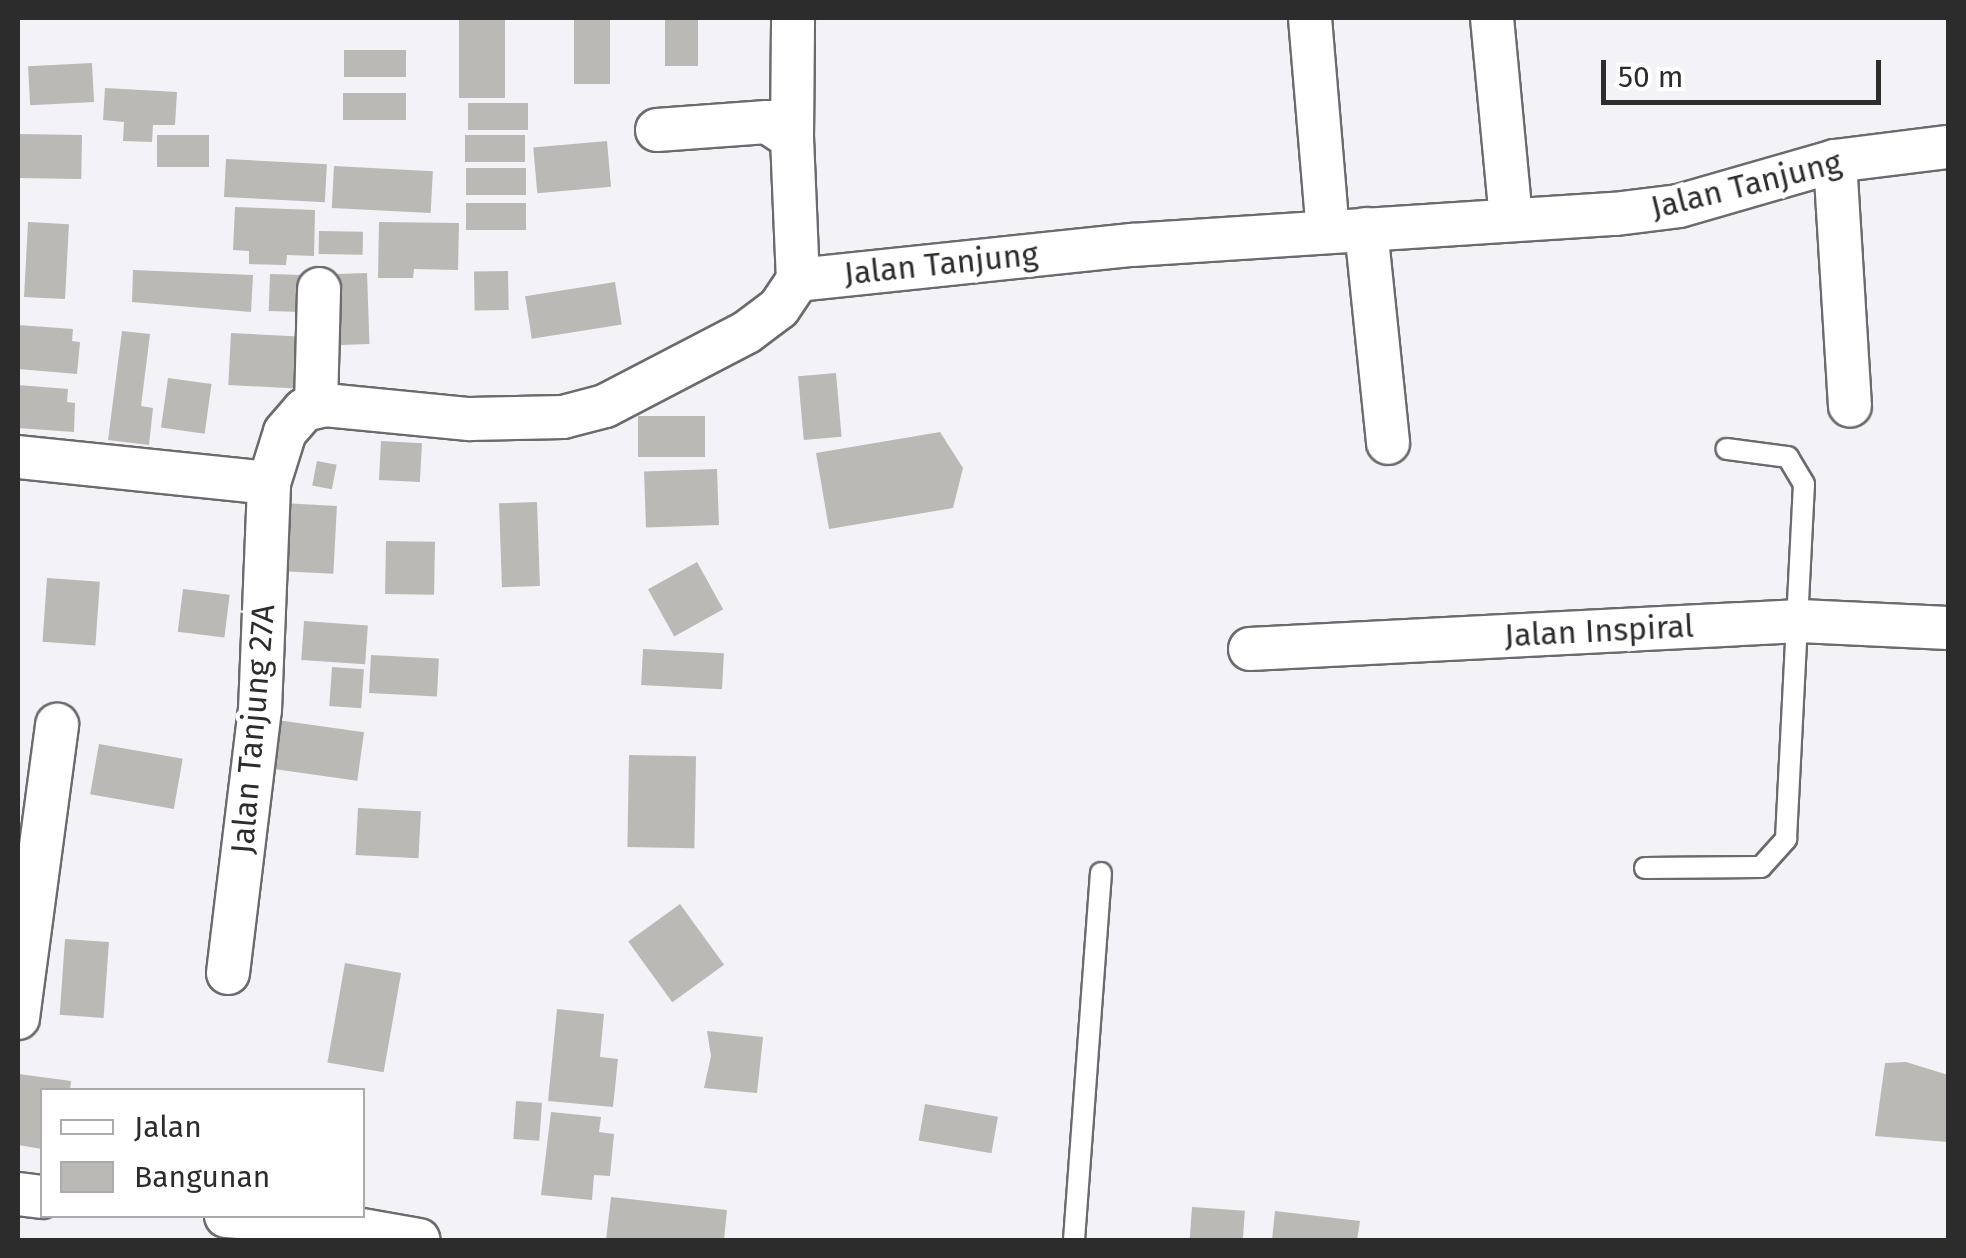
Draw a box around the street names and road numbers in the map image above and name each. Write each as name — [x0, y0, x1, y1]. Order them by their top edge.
street label: Jalan Tanjung — [1647, 143, 1845, 227]
street label: Jalan Tanjung — [842, 235, 1040, 293]
street label: Jalan Tanjung 27A — [223, 603, 283, 855]
street label: Jalan Inspiral — [1503, 607, 1695, 655]

